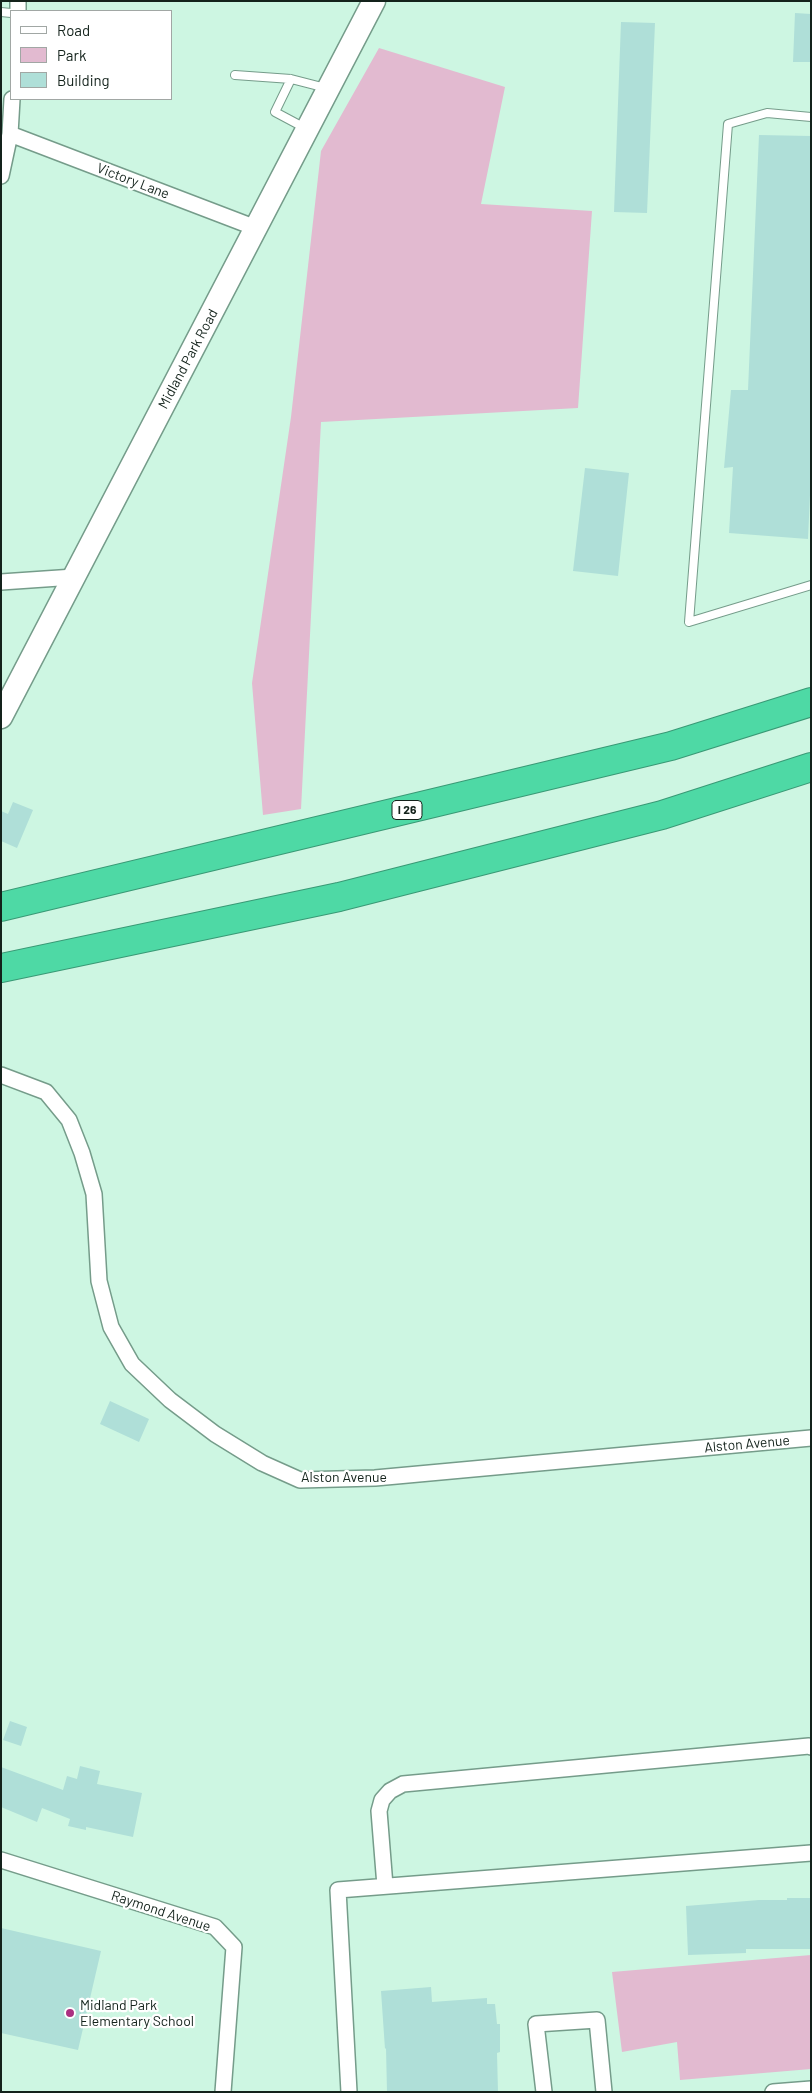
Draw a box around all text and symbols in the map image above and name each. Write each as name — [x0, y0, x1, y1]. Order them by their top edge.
legend — [10, 10, 172, 100]
text: Road — [57, 21, 90, 39]
text: Park — [57, 46, 86, 64]
text: Building — [57, 71, 110, 89]
street label: Victory Lane — [94, 159, 172, 203]
street label: Midland Park Road — [155, 306, 221, 412]
road number: I 26 — [392, 800, 422, 820]
street label: Alston Avenue — [704, 1432, 790, 1456]
street label: Alston Avenue — [301, 1469, 387, 1485]
street label: Raymond Avenue — [109, 1887, 213, 1935]
place label: Midland Park Elementary School — [80, 1997, 194, 2030]
marker: Midland Park Elementary School — [64, 2007, 76, 2019]

